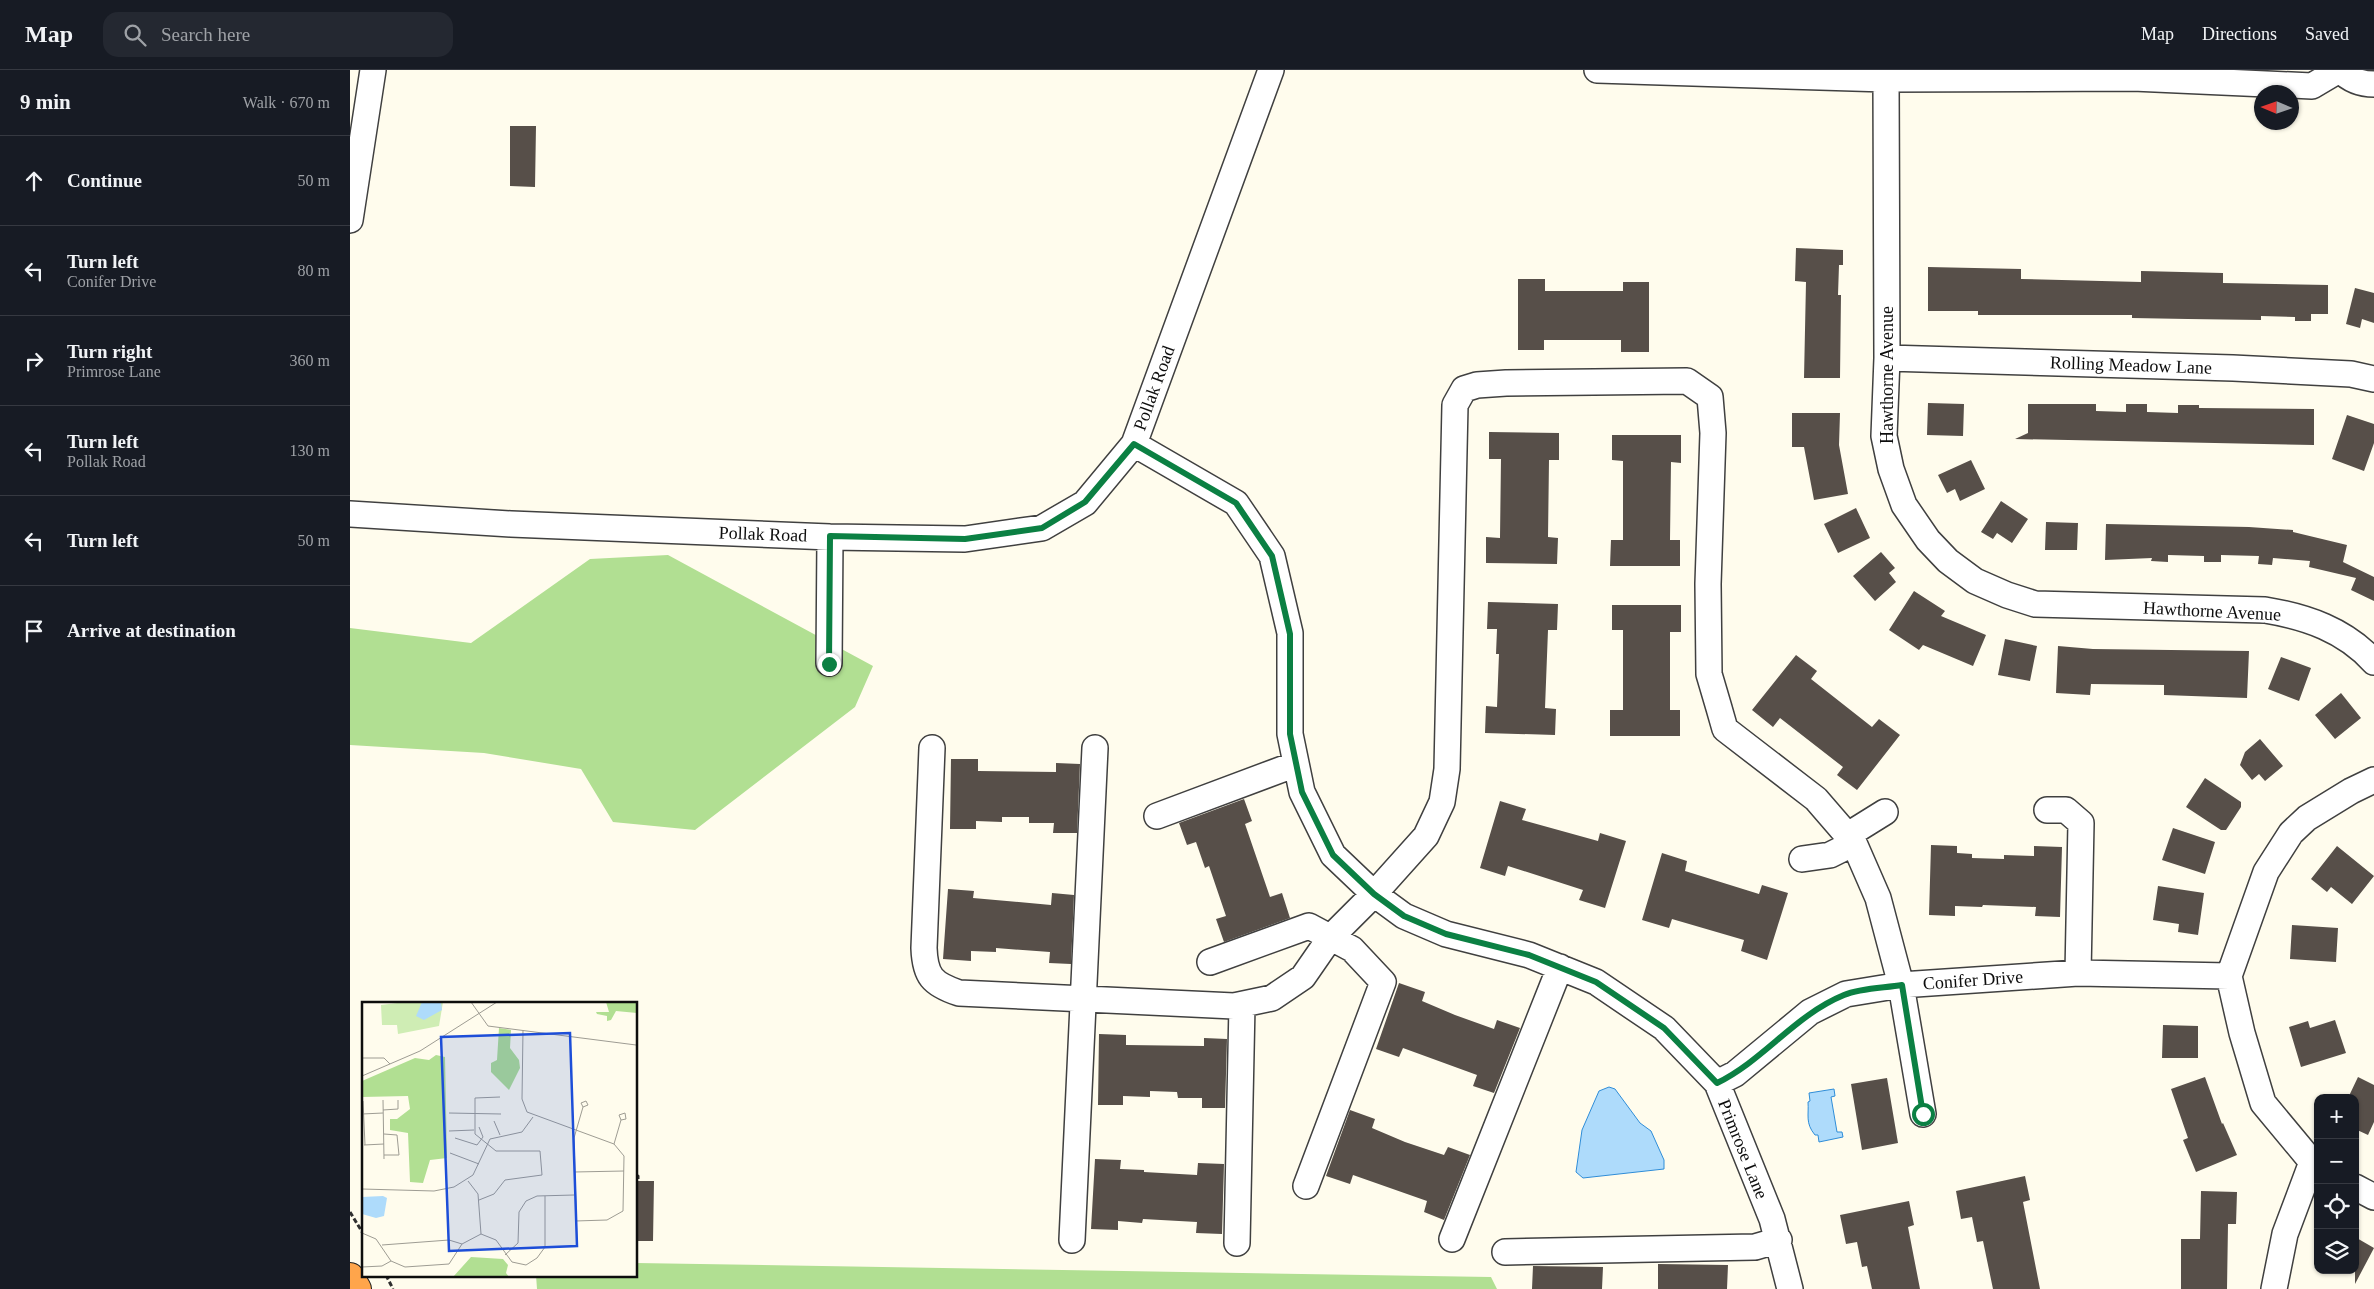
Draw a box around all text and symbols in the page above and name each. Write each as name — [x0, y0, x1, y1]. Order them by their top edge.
search box — [103, 12, 453, 57]
text: Map — [25, 21, 73, 47]
icon: search — [121, 21, 149, 49]
text: Search here — [161, 24, 250, 45]
text: Map — [2141, 24, 2174, 44]
text: Directions — [2202, 24, 2277, 44]
text: Saved — [2305, 24, 2349, 44]
north arrow — [2254, 85, 2299, 130]
text: 9 min — [20, 90, 71, 114]
text: Walk · 670 m — [243, 94, 330, 111]
icon: ahead — [20, 167, 48, 195]
text: Continue — [67, 170, 142, 191]
text: 50 m — [298, 172, 330, 189]
text: Turn left — [67, 251, 139, 272]
icon: left — [20, 257, 48, 285]
text: 80 m — [298, 262, 330, 279]
text: Conifer Drive — [67, 273, 156, 290]
street label: Hawthorne Avenue — [1877, 306, 1897, 444]
text: Turn right — [67, 341, 152, 362]
street label: Pollak Road — [1129, 343, 1179, 433]
icon: right — [20, 347, 48, 375]
text: 360 m — [290, 352, 330, 369]
street label: Rolling Meadow Lane — [2050, 352, 2212, 378]
text: Primrose Lane — [67, 363, 161, 380]
text: Turn left — [67, 431, 139, 452]
icon: left — [20, 437, 48, 465]
text: 130 m — [290, 442, 330, 459]
text: Pollak Road — [67, 453, 146, 470]
street label: Pollak Road — [718, 522, 808, 546]
icon: left — [20, 527, 48, 555]
text: Turn left — [67, 530, 139, 551]
text: 50 m — [298, 532, 330, 549]
street label: Hawthorne Avenue — [2143, 597, 2281, 625]
icon: arrive — [20, 617, 48, 645]
text: Arrive at destination — [67, 620, 236, 641]
route end — [818, 653, 841, 676]
street label: Conifer Drive — [1922, 967, 2024, 993]
inset map — [362, 1002, 638, 1276]
map controls — [2314, 1094, 2359, 1274]
button: + — [2314, 1094, 2359, 1139]
street label: Primrose Lane — [1714, 1096, 1772, 1202]
route start — [1912, 1103, 1935, 1126]
button: − — [2314, 1139, 2359, 1184]
button: locate — [2314, 1184, 2359, 1229]
button: layers — [2314, 1229, 2359, 1274]

